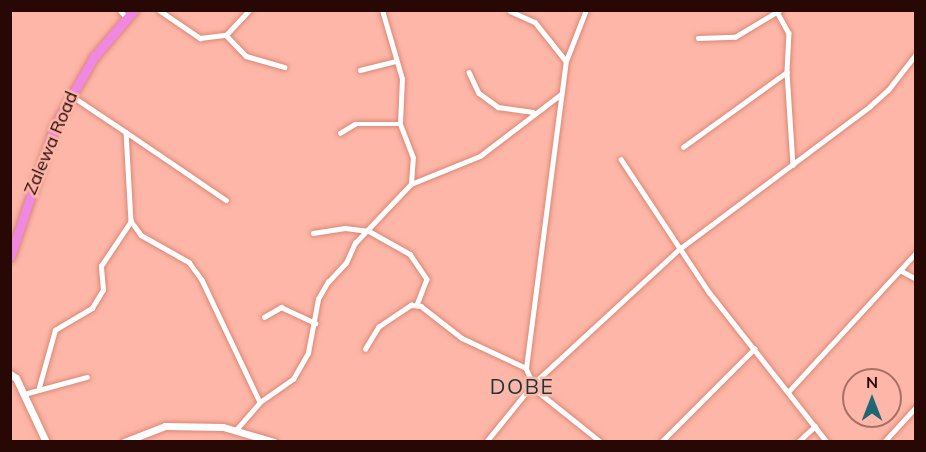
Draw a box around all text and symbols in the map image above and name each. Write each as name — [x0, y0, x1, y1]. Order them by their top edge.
street label: Zalewa Road — [19, 88, 83, 198]
north arrow — [842, 368, 902, 428]
text: N — [866, 372, 878, 392]
district label: DOBE — [490, 373, 554, 399]

